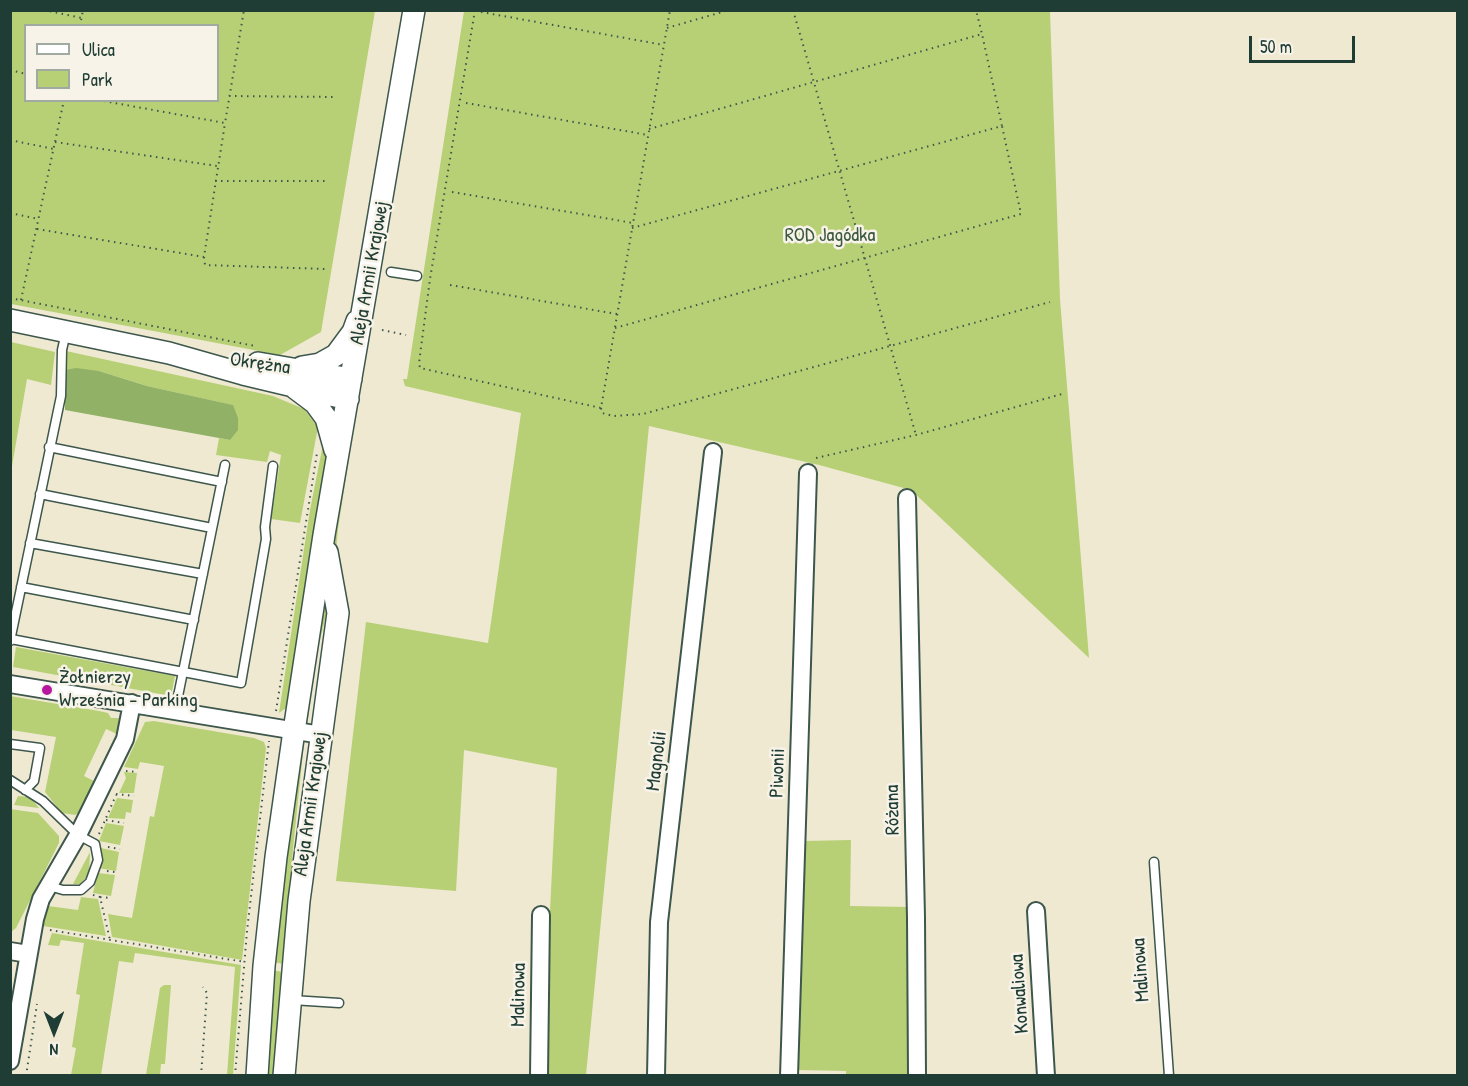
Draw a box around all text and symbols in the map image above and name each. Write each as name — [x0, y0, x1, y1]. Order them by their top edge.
legend — [24, 24, 219, 102]
scale bar — [1252, 24, 1358, 62]
text: 50 m — [1260, 34, 1292, 59]
text: Ulica — [82, 37, 115, 62]
text: Park — [82, 67, 112, 92]
street label: Aleja Armii Krajowej — [346, 199, 394, 347]
park label: ROD Jagódka — [785, 224, 875, 248]
street label: Okrężna — [228, 348, 292, 380]
place label: Żołnierzy Września - Parking — [59, 666, 198, 713]
marker: Żołnierzy Września - Parking — [40, 683, 54, 697]
street label: Aleja Armii Krajowej — [289, 730, 333, 878]
street label: Magnolii — [641, 730, 673, 792]
street label: Piwonii — [765, 748, 791, 798]
street label: Różana — [881, 785, 905, 835]
street label: Malinowa — [1127, 937, 1155, 1003]
street label: Konwaliowa — [1005, 953, 1035, 1035]
street label: Malinowa — [506, 963, 532, 1027]
north arrow — [24, 1002, 84, 1062]
text: N — [50, 1039, 58, 1061]

